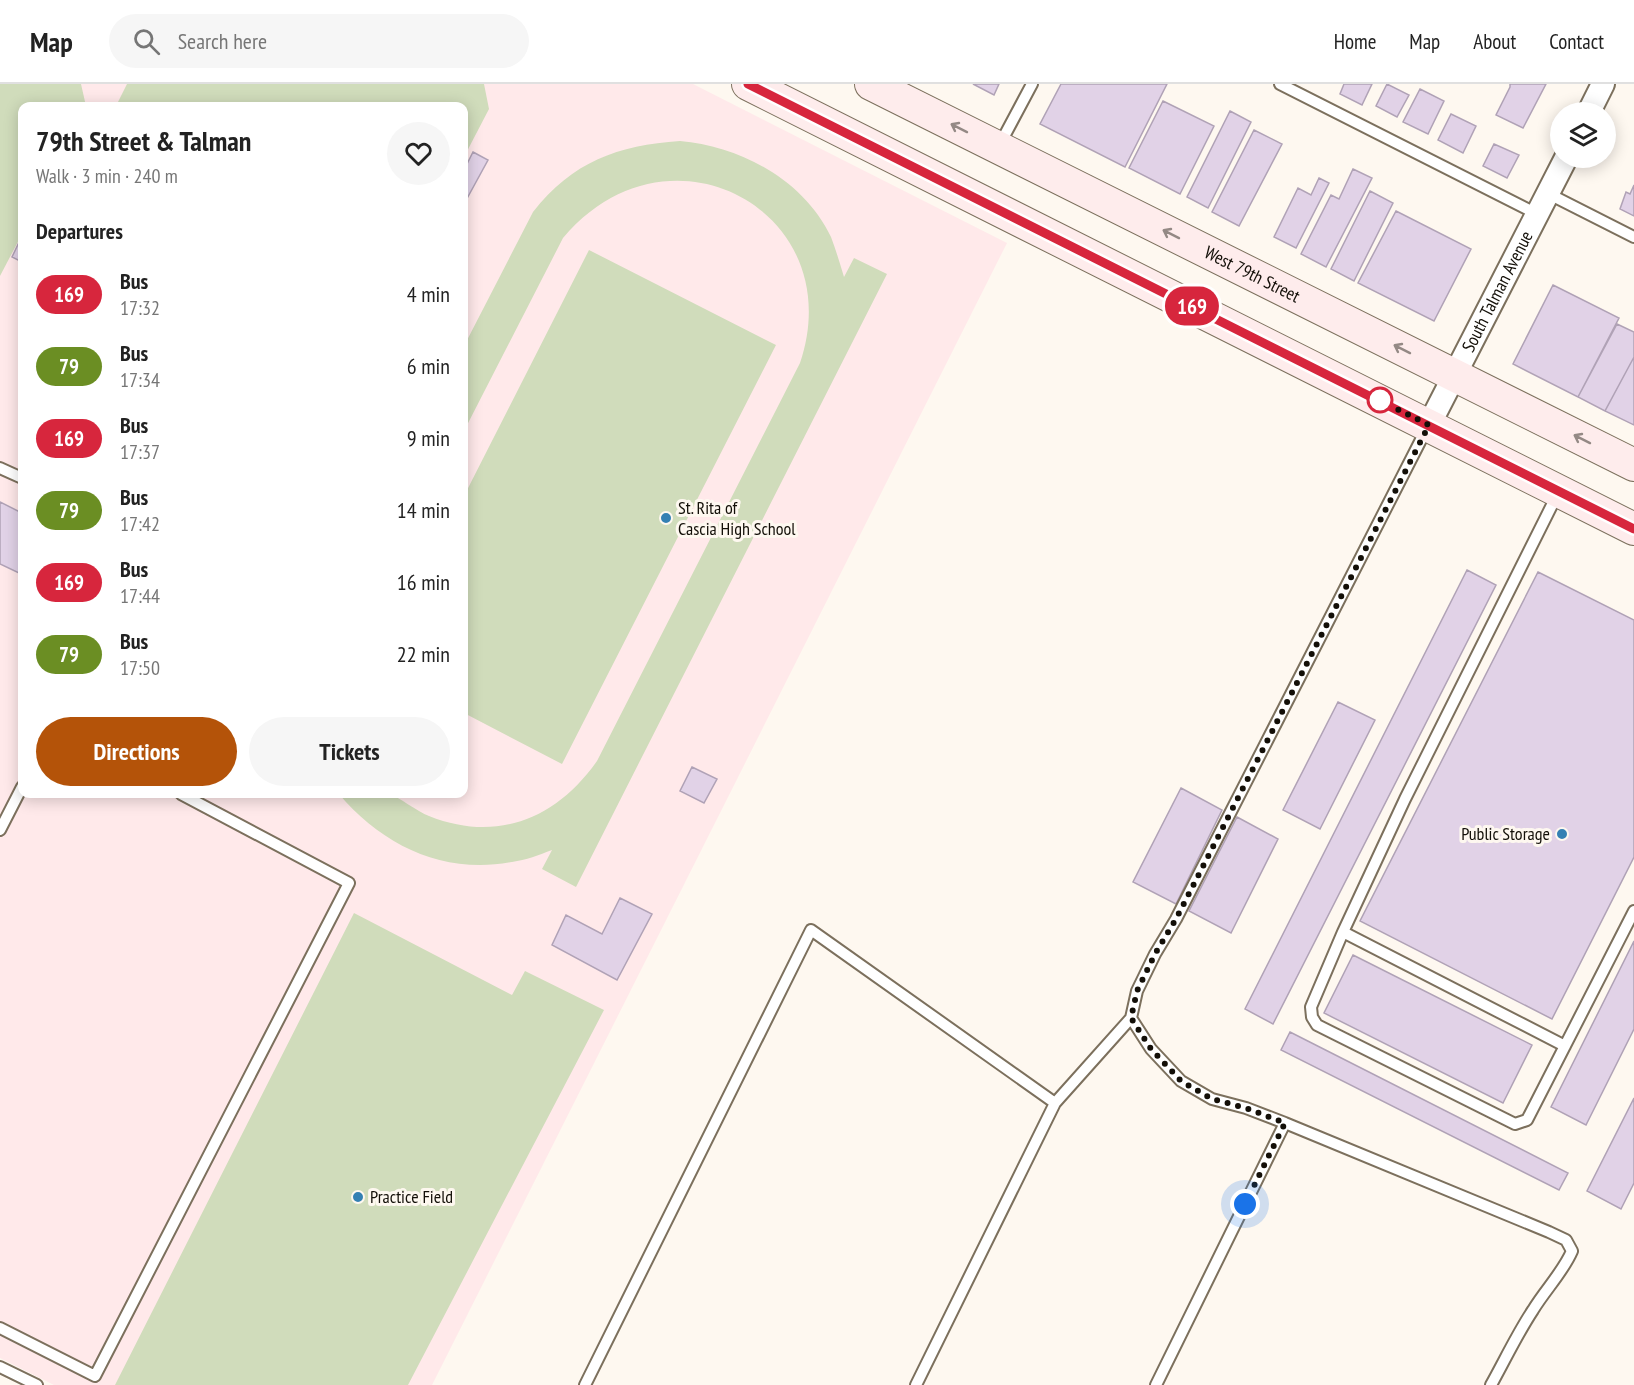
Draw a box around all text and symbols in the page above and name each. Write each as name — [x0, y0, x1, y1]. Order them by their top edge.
search box — [109, 14, 529, 68]
text: Map — [30, 23, 73, 60]
icon: search — [130, 25, 163, 58]
text: Search here — [178, 27, 267, 55]
text: Home — [1334, 28, 1376, 55]
text: Map — [1409, 28, 1440, 55]
text: About — [1473, 28, 1516, 55]
text: Contact — [1549, 28, 1604, 55]
map controls — [1550, 102, 1616, 168]
button: layers — [1550, 102, 1616, 168]
text: 79th Street & Talman — [36, 122, 251, 159]
button: heart — [387, 122, 450, 185]
one-way arrow — [951, 122, 968, 134]
text: Walk · 3 min · 240 m — [36, 163, 178, 189]
text: Departures — [36, 217, 123, 245]
street label: South Talman Avenue — [1456, 227, 1538, 356]
one-way arrow — [1163, 228, 1180, 240]
street label: West 79th Street — [1201, 240, 1304, 307]
text: Bus — [120, 267, 148, 295]
text: 4 min — [407, 280, 450, 308]
text: 169 — [54, 281, 84, 308]
line badge: 169 — [1158, 286, 1226, 326]
text: 169 — [1177, 293, 1207, 320]
text: 17:32 — [120, 295, 160, 321]
text: Bus — [120, 339, 148, 367]
one-way arrow — [1393, 343, 1411, 355]
text: 6 min — [407, 352, 450, 380]
text: 79 — [59, 353, 79, 380]
text: 17:34 — [120, 367, 160, 393]
unlabelled marker — [1367, 387, 1393, 413]
text: Bus — [120, 411, 148, 439]
text: 9 min — [407, 424, 450, 452]
text: 169 — [54, 425, 84, 452]
one-way arrow — [1573, 432, 1591, 444]
text: 17:37 — [120, 439, 160, 465]
text: Bus — [120, 483, 148, 511]
text: 14 min — [397, 496, 450, 524]
place label: St. Rita of Cascia High School — [678, 496, 796, 540]
text: 79 — [59, 497, 79, 524]
text: 17:42 — [120, 511, 160, 537]
marker: St. Rita of Cascia High School — [659, 511, 673, 525]
text: Bus — [120, 555, 148, 583]
text: 16 min — [397, 568, 450, 596]
text: 169 — [54, 569, 84, 596]
text: 17:44 — [120, 583, 160, 609]
text: Bus — [120, 627, 148, 655]
text: 22 min — [397, 640, 450, 668]
text: 79 — [59, 641, 79, 668]
text: 17:50 — [120, 655, 160, 681]
button: Directions — [36, 717, 237, 786]
button: Tickets — [249, 717, 450, 786]
place label: Public Storage — [1461, 822, 1550, 845]
marker: Public Storage — [1555, 827, 1569, 841]
place label: Practice Field — [370, 1185, 453, 1208]
your location — [1230, 1189, 1260, 1219]
marker: Practice Field — [351, 1190, 365, 1204]

